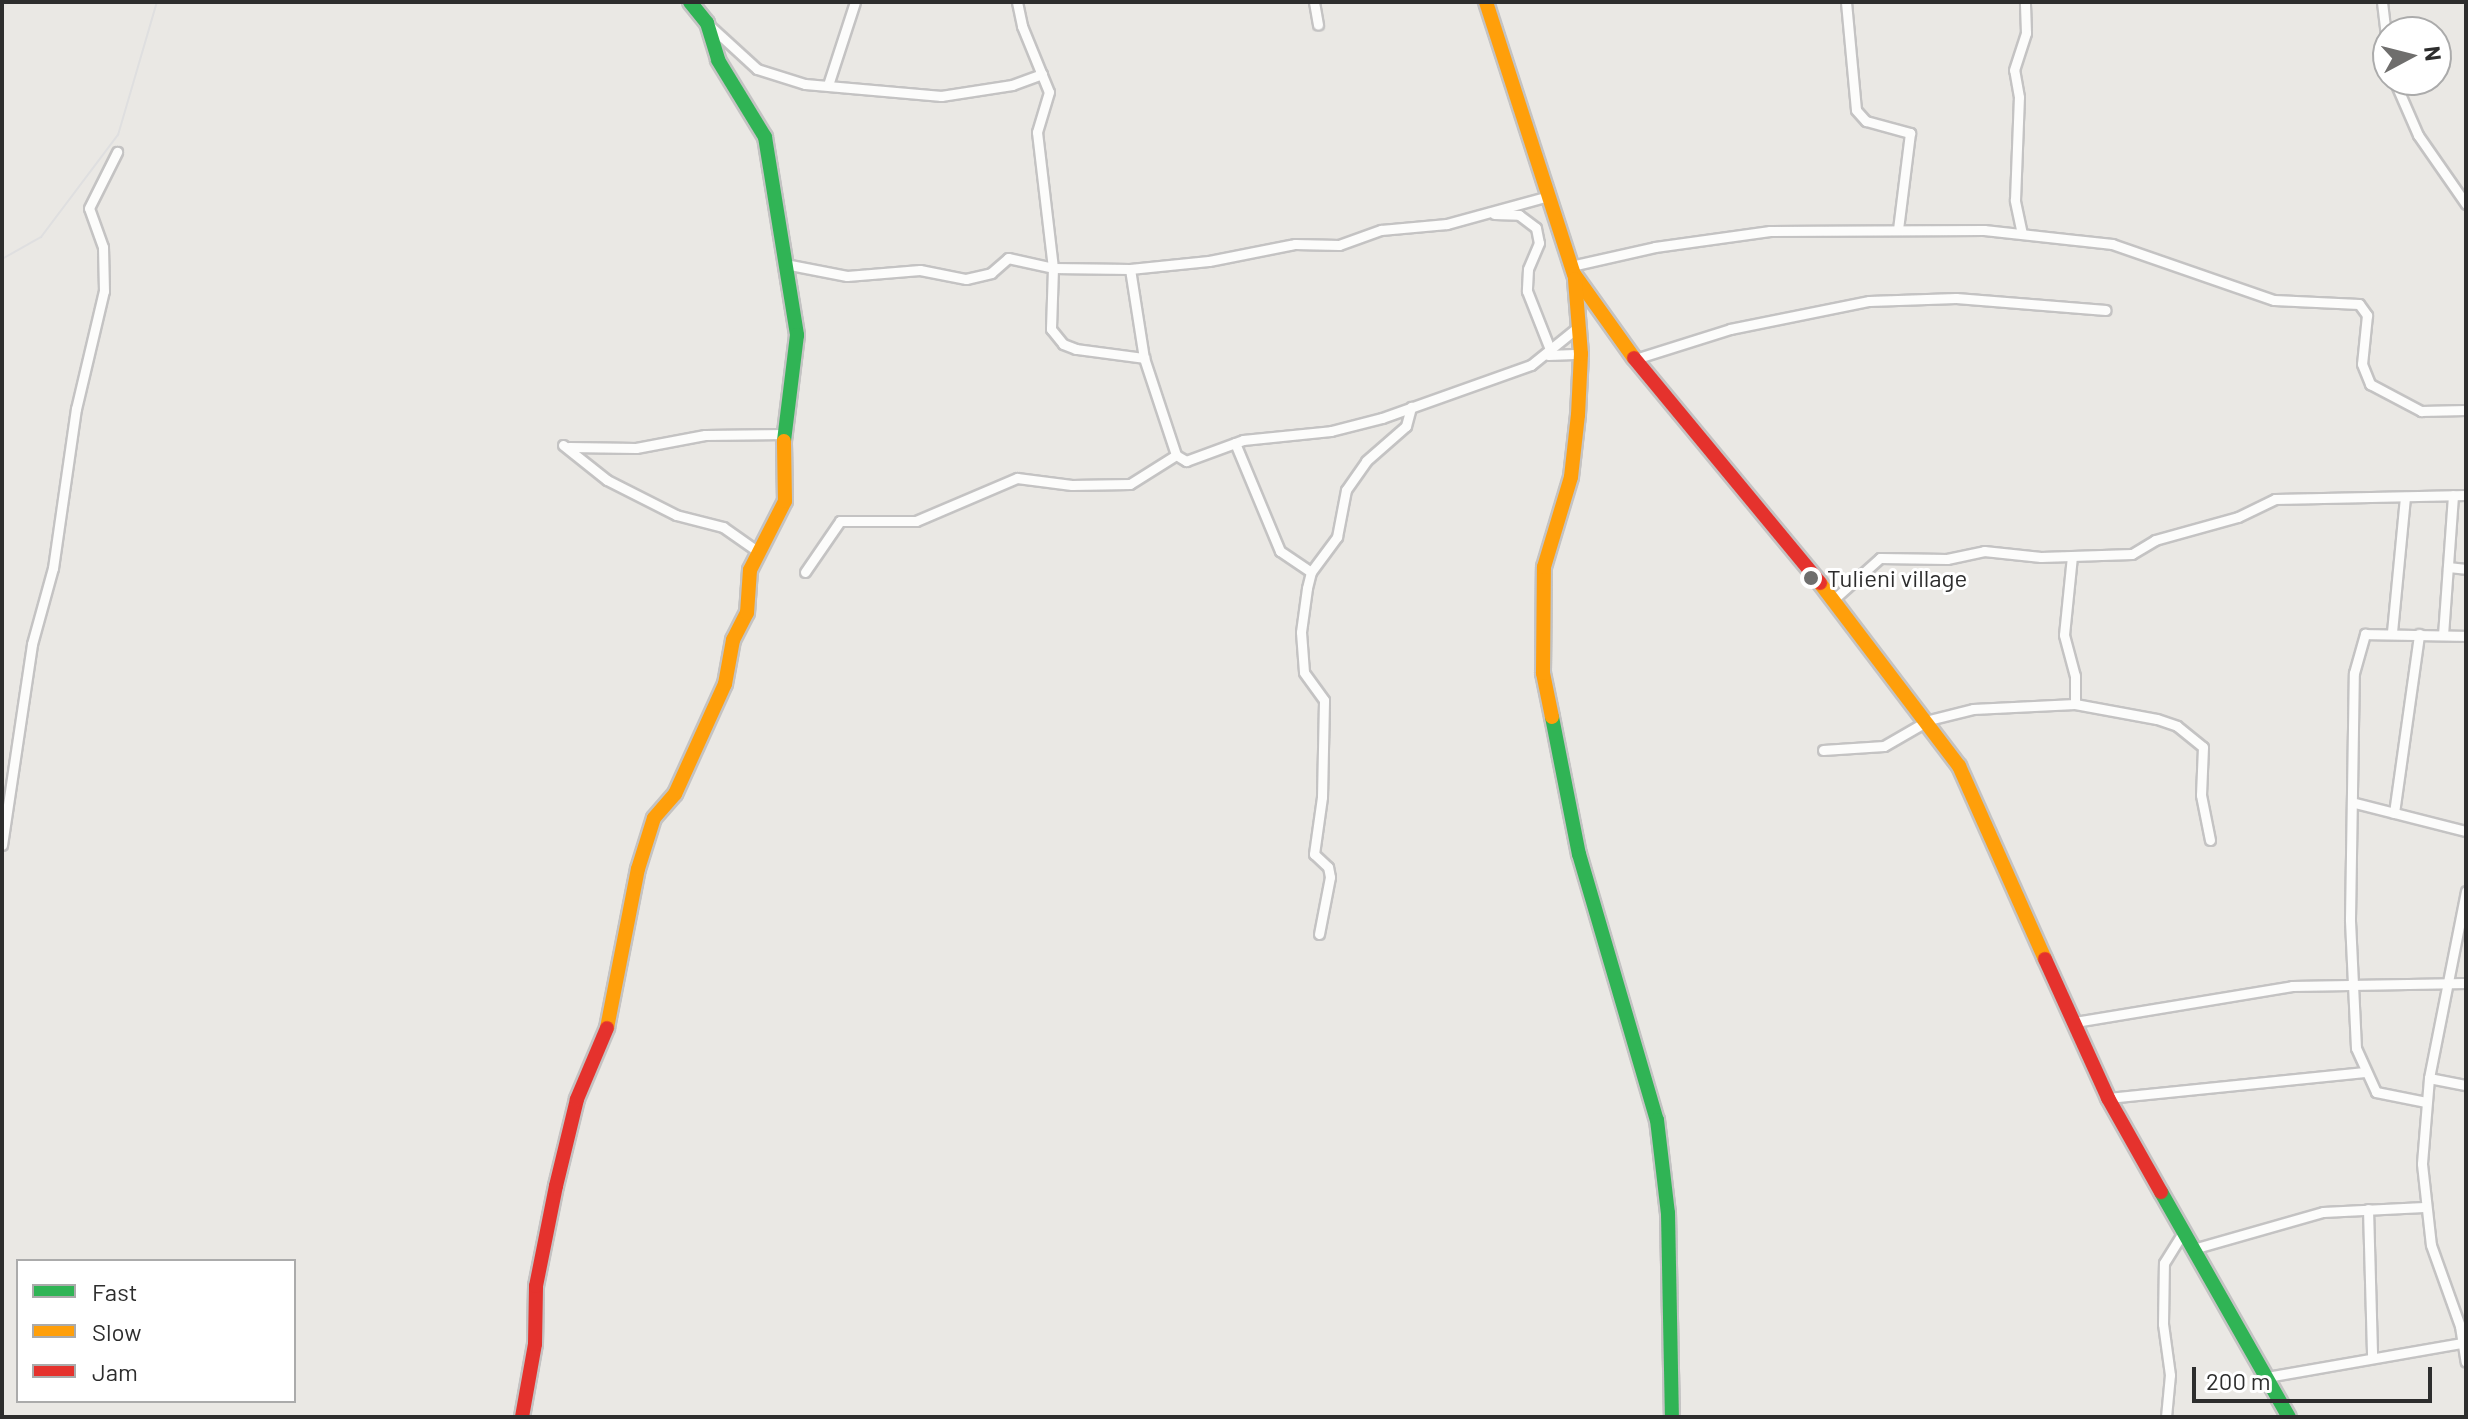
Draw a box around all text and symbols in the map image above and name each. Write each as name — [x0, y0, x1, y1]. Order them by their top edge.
north arrow — [2372, 16, 2452, 96]
text: N — [2420, 44, 2448, 62]
place label: Tulieni village — [1827, 564, 1967, 592]
marker: Tulieni village — [1802, 569, 1820, 587]
legend — [16, 1259, 296, 1403]
text: Fast — [92, 1277, 137, 1306]
text: Slow — [92, 1317, 141, 1346]
scale bar — [2196, 1351, 2436, 1401]
text: Jam — [92, 1357, 138, 1386]
text: 200 m — [2206, 1366, 2271, 1395]

